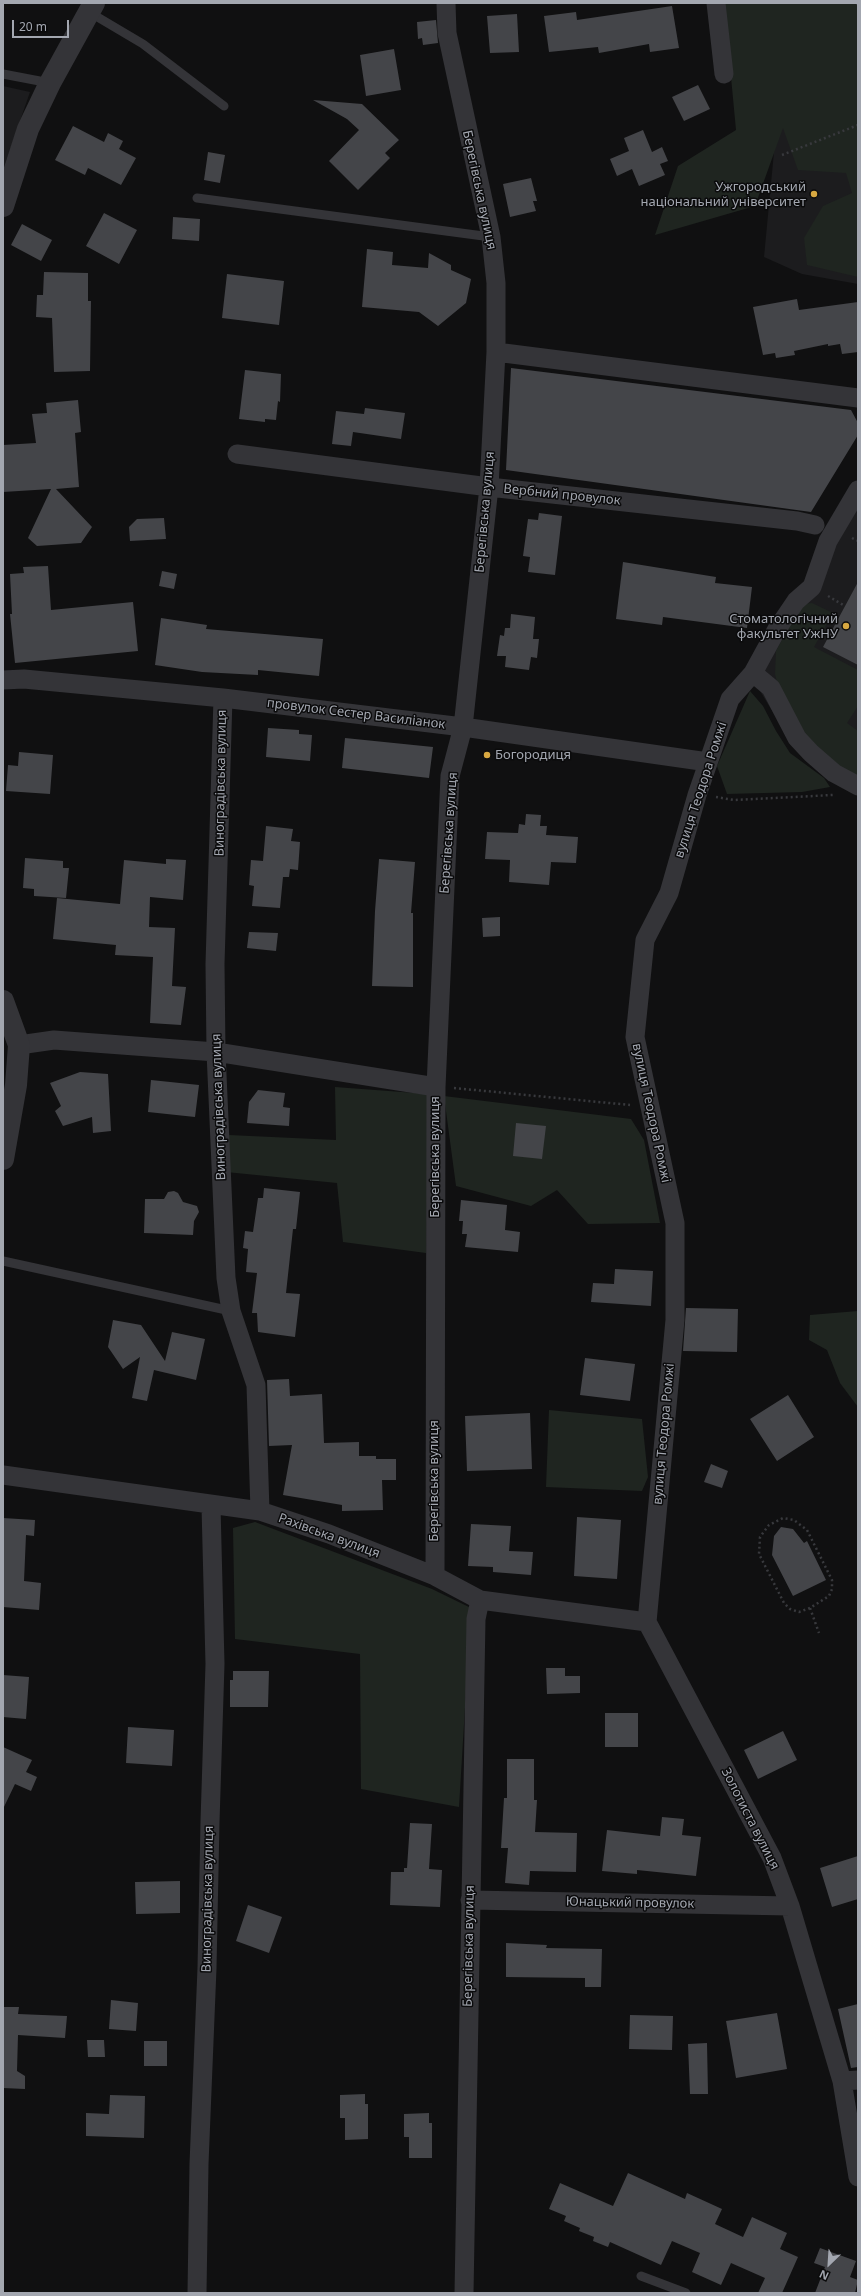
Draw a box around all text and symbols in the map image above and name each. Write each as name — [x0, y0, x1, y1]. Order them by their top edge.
scale bar — [14, 12, 71, 38]
text: 20 m — [19, 18, 47, 35]
street label: Берегівська вулиця — [459, 129, 499, 251]
place label: Ужгородський національний університет — [640, 179, 806, 210]
marker: Ужгородський національний університет — [809, 189, 819, 199]
street label: Берегівська вулиця — [472, 451, 498, 573]
street label: Вербний провулок — [503, 481, 621, 509]
place label: Стоматологічний факультет УжНУ — [729, 611, 838, 642]
marker: Стоматологічний факультет УжНУ — [841, 621, 851, 631]
street label: провулок Сестер Василіанок — [266, 695, 446, 733]
street label: Виноградівська вулиця — [212, 710, 230, 856]
street label: вулиця Теодора Ромжі — [672, 720, 730, 860]
place label: Богородиця — [495, 747, 571, 763]
marker: Богородиця — [482, 750, 492, 760]
street label: Берегівська вулиця — [437, 772, 461, 894]
street label: Виноградівська вулиця — [209, 1033, 229, 1181]
street label: вулиця Теодора Ромжі — [629, 1042, 673, 1184]
street label: Берегівська вулиця — [427, 1096, 443, 1218]
street label: вулиця Теодора Ромжі — [650, 1363, 678, 1505]
street label: Берегівська вулиця — [426, 1420, 442, 1542]
street label: Рахівська вулиця — [276, 1510, 382, 1562]
street label: Золотиста вулиця — [718, 1766, 782, 1872]
street label: Виноградівська вулиця — [199, 1826, 217, 1972]
street label: Берегівська вулиця — [460, 1885, 478, 2007]
street label: Юнацький провулок — [566, 1894, 694, 1912]
north arrow — [809, 2244, 849, 2284]
text: N — [816, 2267, 831, 2284]

